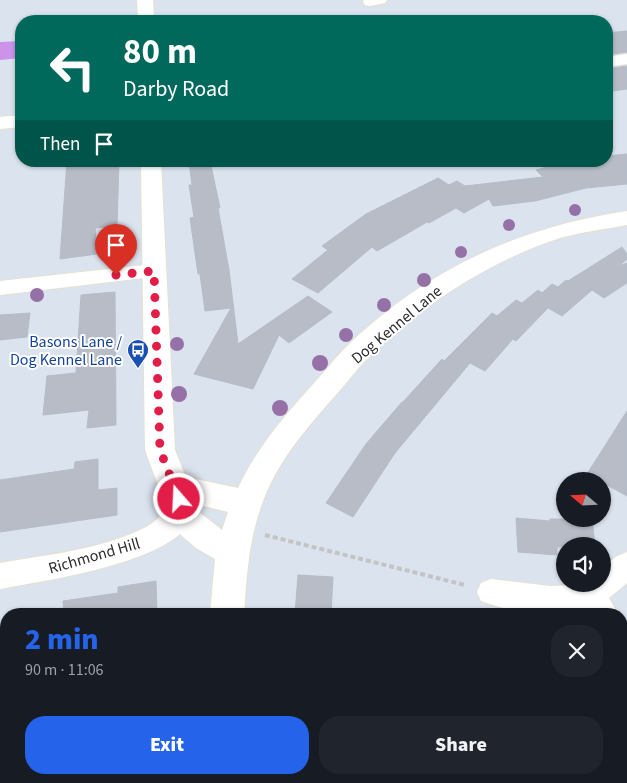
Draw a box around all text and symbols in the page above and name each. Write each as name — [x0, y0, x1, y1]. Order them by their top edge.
text: 80 m — [123, 27, 197, 77]
icon: left — [40, 35, 105, 100]
text: Darby Road — [123, 73, 229, 105]
icon: arrive — [90, 130, 118, 158]
text: Then — [40, 131, 80, 158]
pin — [95, 224, 137, 275]
icon: arrive — [102, 231, 130, 259]
street label: Dog Kennel Lane — [347, 280, 447, 369]
place label: Basons Lane / Dog Kennel Lane — [10, 331, 122, 371]
bus stop icon: Basons Lane / Dog Kennel Lane — [126, 338, 150, 369]
position arrow — [152, 472, 204, 524]
north arrow — [556, 472, 611, 528]
map controls — [556, 472, 611, 592]
street label: Richmond Hill — [46, 532, 143, 580]
button: sound — [556, 537, 611, 592]
text: 2 min — [25, 618, 99, 661]
button: close — [551, 625, 603, 677]
text: 90 m · 11:06 — [25, 659, 104, 681]
button: Exit — [25, 716, 309, 774]
button: Share — [319, 716, 603, 774]

